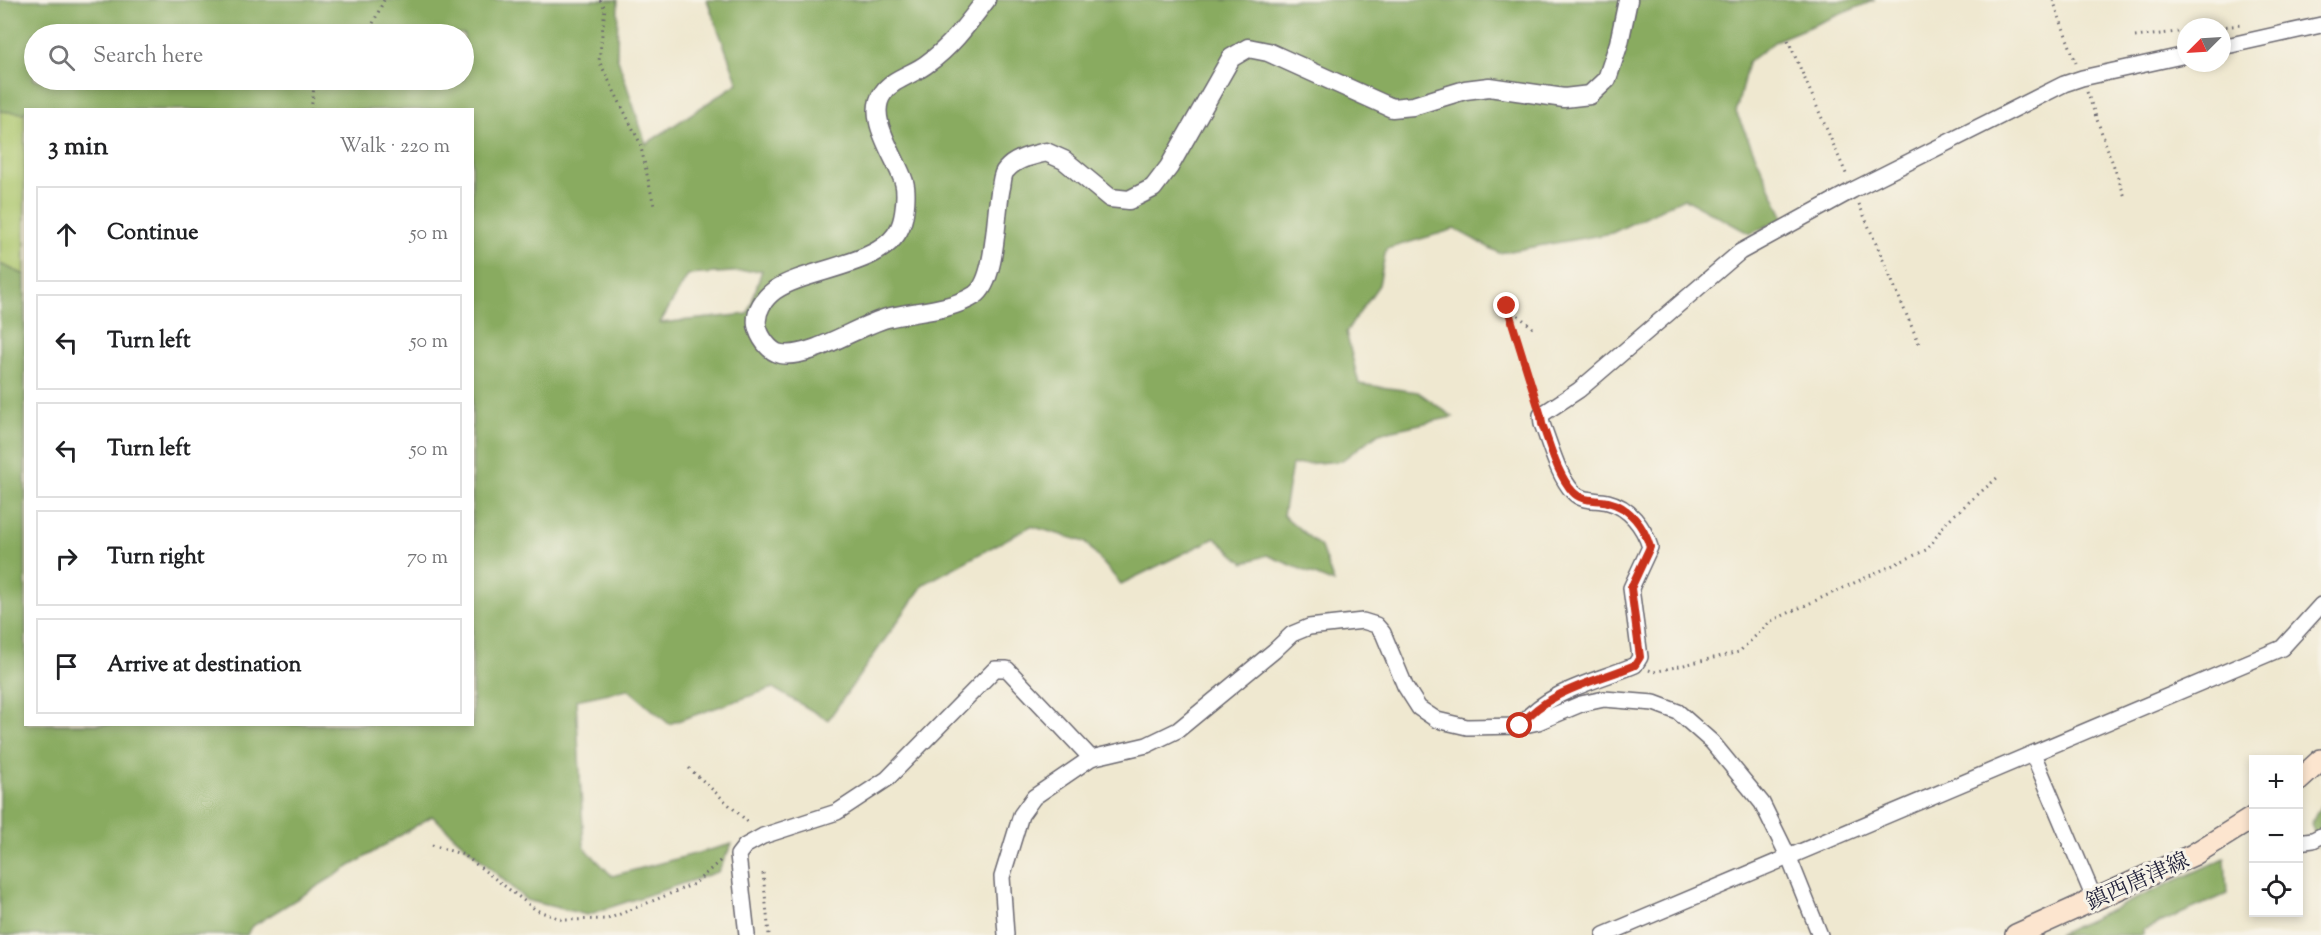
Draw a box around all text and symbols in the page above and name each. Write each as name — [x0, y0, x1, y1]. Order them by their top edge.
north arrow — [2177, 18, 2231, 72]
search box — [24, 24, 474, 90]
icon: search — [45, 41, 78, 74]
text: Search here — [93, 41, 203, 73]
text: 3 min — [48, 129, 108, 166]
text: Walk · 220 m — [339, 133, 450, 162]
icon: ahead — [50, 218, 83, 251]
text: Continue — [107, 218, 198, 250]
text: 50 m — [410, 220, 448, 249]
route end — [1493, 292, 1519, 318]
icon: left — [50, 326, 83, 359]
text: Turn left — [107, 326, 190, 358]
text: 50 m — [410, 328, 448, 357]
icon: left — [50, 434, 83, 467]
text: Turn left — [107, 434, 190, 466]
text: 50 m — [410, 436, 448, 465]
icon: right — [50, 542, 83, 575]
text: Turn right — [107, 542, 204, 574]
text: 70 m — [407, 544, 448, 573]
icon: arrive — [50, 650, 83, 683]
text: Arrive at destination — [107, 650, 302, 682]
route start — [1506, 712, 1532, 738]
map controls — [2249, 755, 2303, 917]
button: + — [2249, 755, 2303, 809]
button: − — [2249, 809, 2303, 863]
street label: 鎮西唐津線 — [2081, 846, 2195, 920]
button: locate — [2249, 863, 2303, 917]

